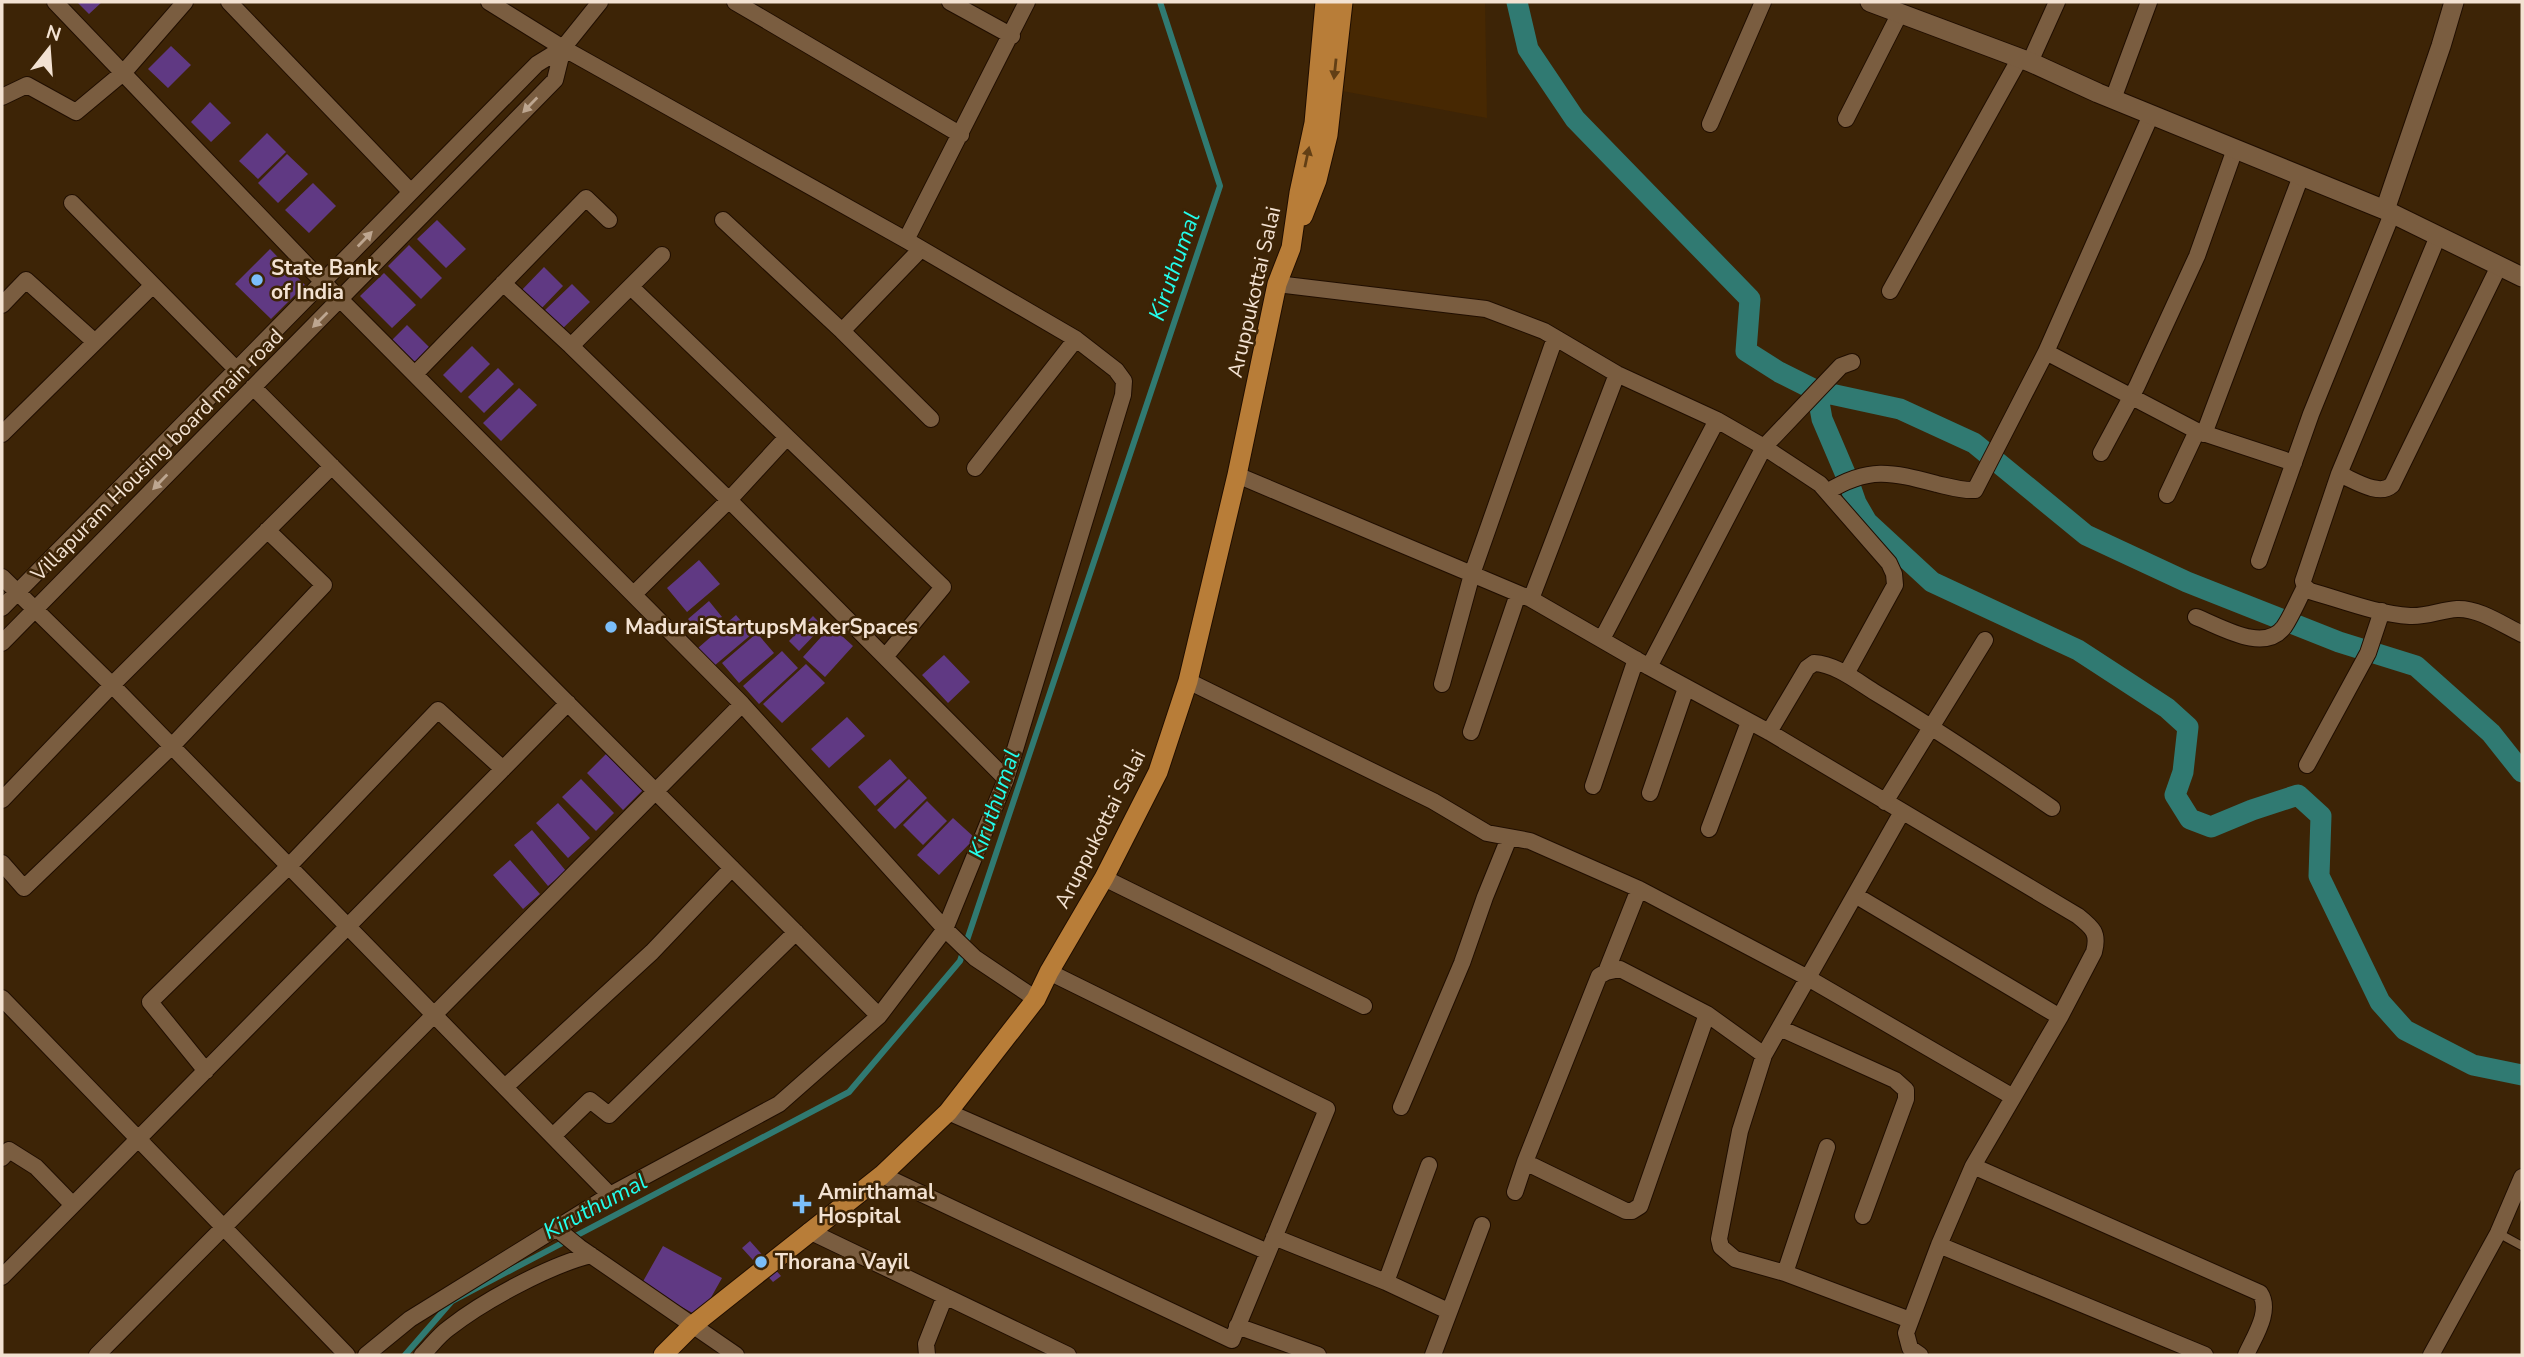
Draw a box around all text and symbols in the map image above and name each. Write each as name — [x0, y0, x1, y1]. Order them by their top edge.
north arrow — [14, 14, 84, 84]
text: N — [43, 19, 64, 48]
one-way arrow — [1329, 59, 1340, 81]
one-way arrow — [523, 96, 539, 113]
one-way arrow — [1301, 146, 1312, 168]
street label: Aruppukottai Salai — [1221, 204, 1287, 380]
water label: Kiruthumal — [1141, 207, 1208, 325]
one-way arrow — [357, 231, 373, 248]
place label: State Bank of India — [271, 254, 379, 306]
marker: State Bank of India — [249, 272, 265, 288]
one-way arrow — [312, 311, 328, 328]
street label: Villapuram Housing board main road — [24, 323, 289, 588]
one-way arrow — [152, 473, 168, 490]
place label: MaduraiStartupsMakerSpaces — [625, 613, 918, 641]
marker: MaduraiStartupsMakerSpaces — [603, 619, 619, 635]
water label: Kiruthumal — [961, 745, 1028, 863]
street label: Aruppukottai Salai — [1048, 745, 1152, 913]
water label: Kiruthumal — [538, 1166, 653, 1247]
place label: Amirthamal Hospital — [818, 1178, 935, 1230]
marker: Amirthamal Hospital — [792, 1194, 812, 1214]
place label: Thorana Vayil — [775, 1248, 910, 1276]
marker: Thorana Vayil — [753, 1254, 769, 1270]

